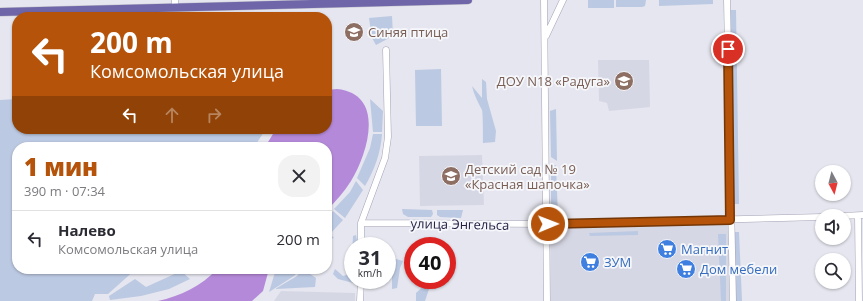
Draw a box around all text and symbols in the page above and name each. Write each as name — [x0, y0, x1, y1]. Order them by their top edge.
school or university icon: Синяя птица — [343, 21, 365, 43]
text: 200 m — [90, 23, 173, 61]
place label: Синяя птица — [368, 23, 448, 41]
icon: left — [24, 28, 76, 80]
pin — [711, 32, 745, 66]
icon: arrive — [717, 38, 739, 60]
text: Комсомольская улица — [90, 59, 284, 83]
school or university icon: ДОУ N18 «Радуга» — [613, 70, 635, 92]
place label: ДОУ N18 «Радуга» — [497, 72, 610, 90]
icon: left — [119, 104, 141, 126]
icon: ahead — [161, 104, 183, 126]
icon: right — [203, 104, 225, 126]
text: 1 мин — [24, 150, 98, 183]
button: close — [278, 155, 320, 197]
place label: Детский сад № 19 «Красная шапочка» — [465, 160, 590, 193]
school or university icon: Детский сад № 19 «Красная шапочка» — [440, 165, 462, 187]
north arrow — [815, 165, 851, 201]
map controls — [815, 165, 851, 289]
text: 390 m · 07:34 — [24, 182, 105, 200]
position arrow — [527, 203, 569, 245]
button: sound — [815, 209, 851, 245]
street label: улица Энгельса — [410, 214, 510, 234]
text: Налево — [58, 220, 116, 240]
icon: left — [24, 228, 46, 250]
text: 200 m — [276, 229, 320, 249]
speed limit sign: 40 — [404, 237, 456, 289]
supermarket icon: Магнит — [656, 238, 678, 260]
text: Комсомольская улица — [58, 240, 198, 258]
place label: Магнит — [681, 240, 728, 258]
text: 31 — [359, 244, 381, 271]
supermarket icon: ЗУМ — [579, 251, 601, 273]
place label: ЗУМ — [604, 253, 631, 271]
button: search — [815, 253, 851, 289]
supermarket icon: Дом мебели — [675, 258, 697, 280]
place label: Дом мебели — [700, 260, 777, 278]
text: km/h — [358, 266, 382, 280]

